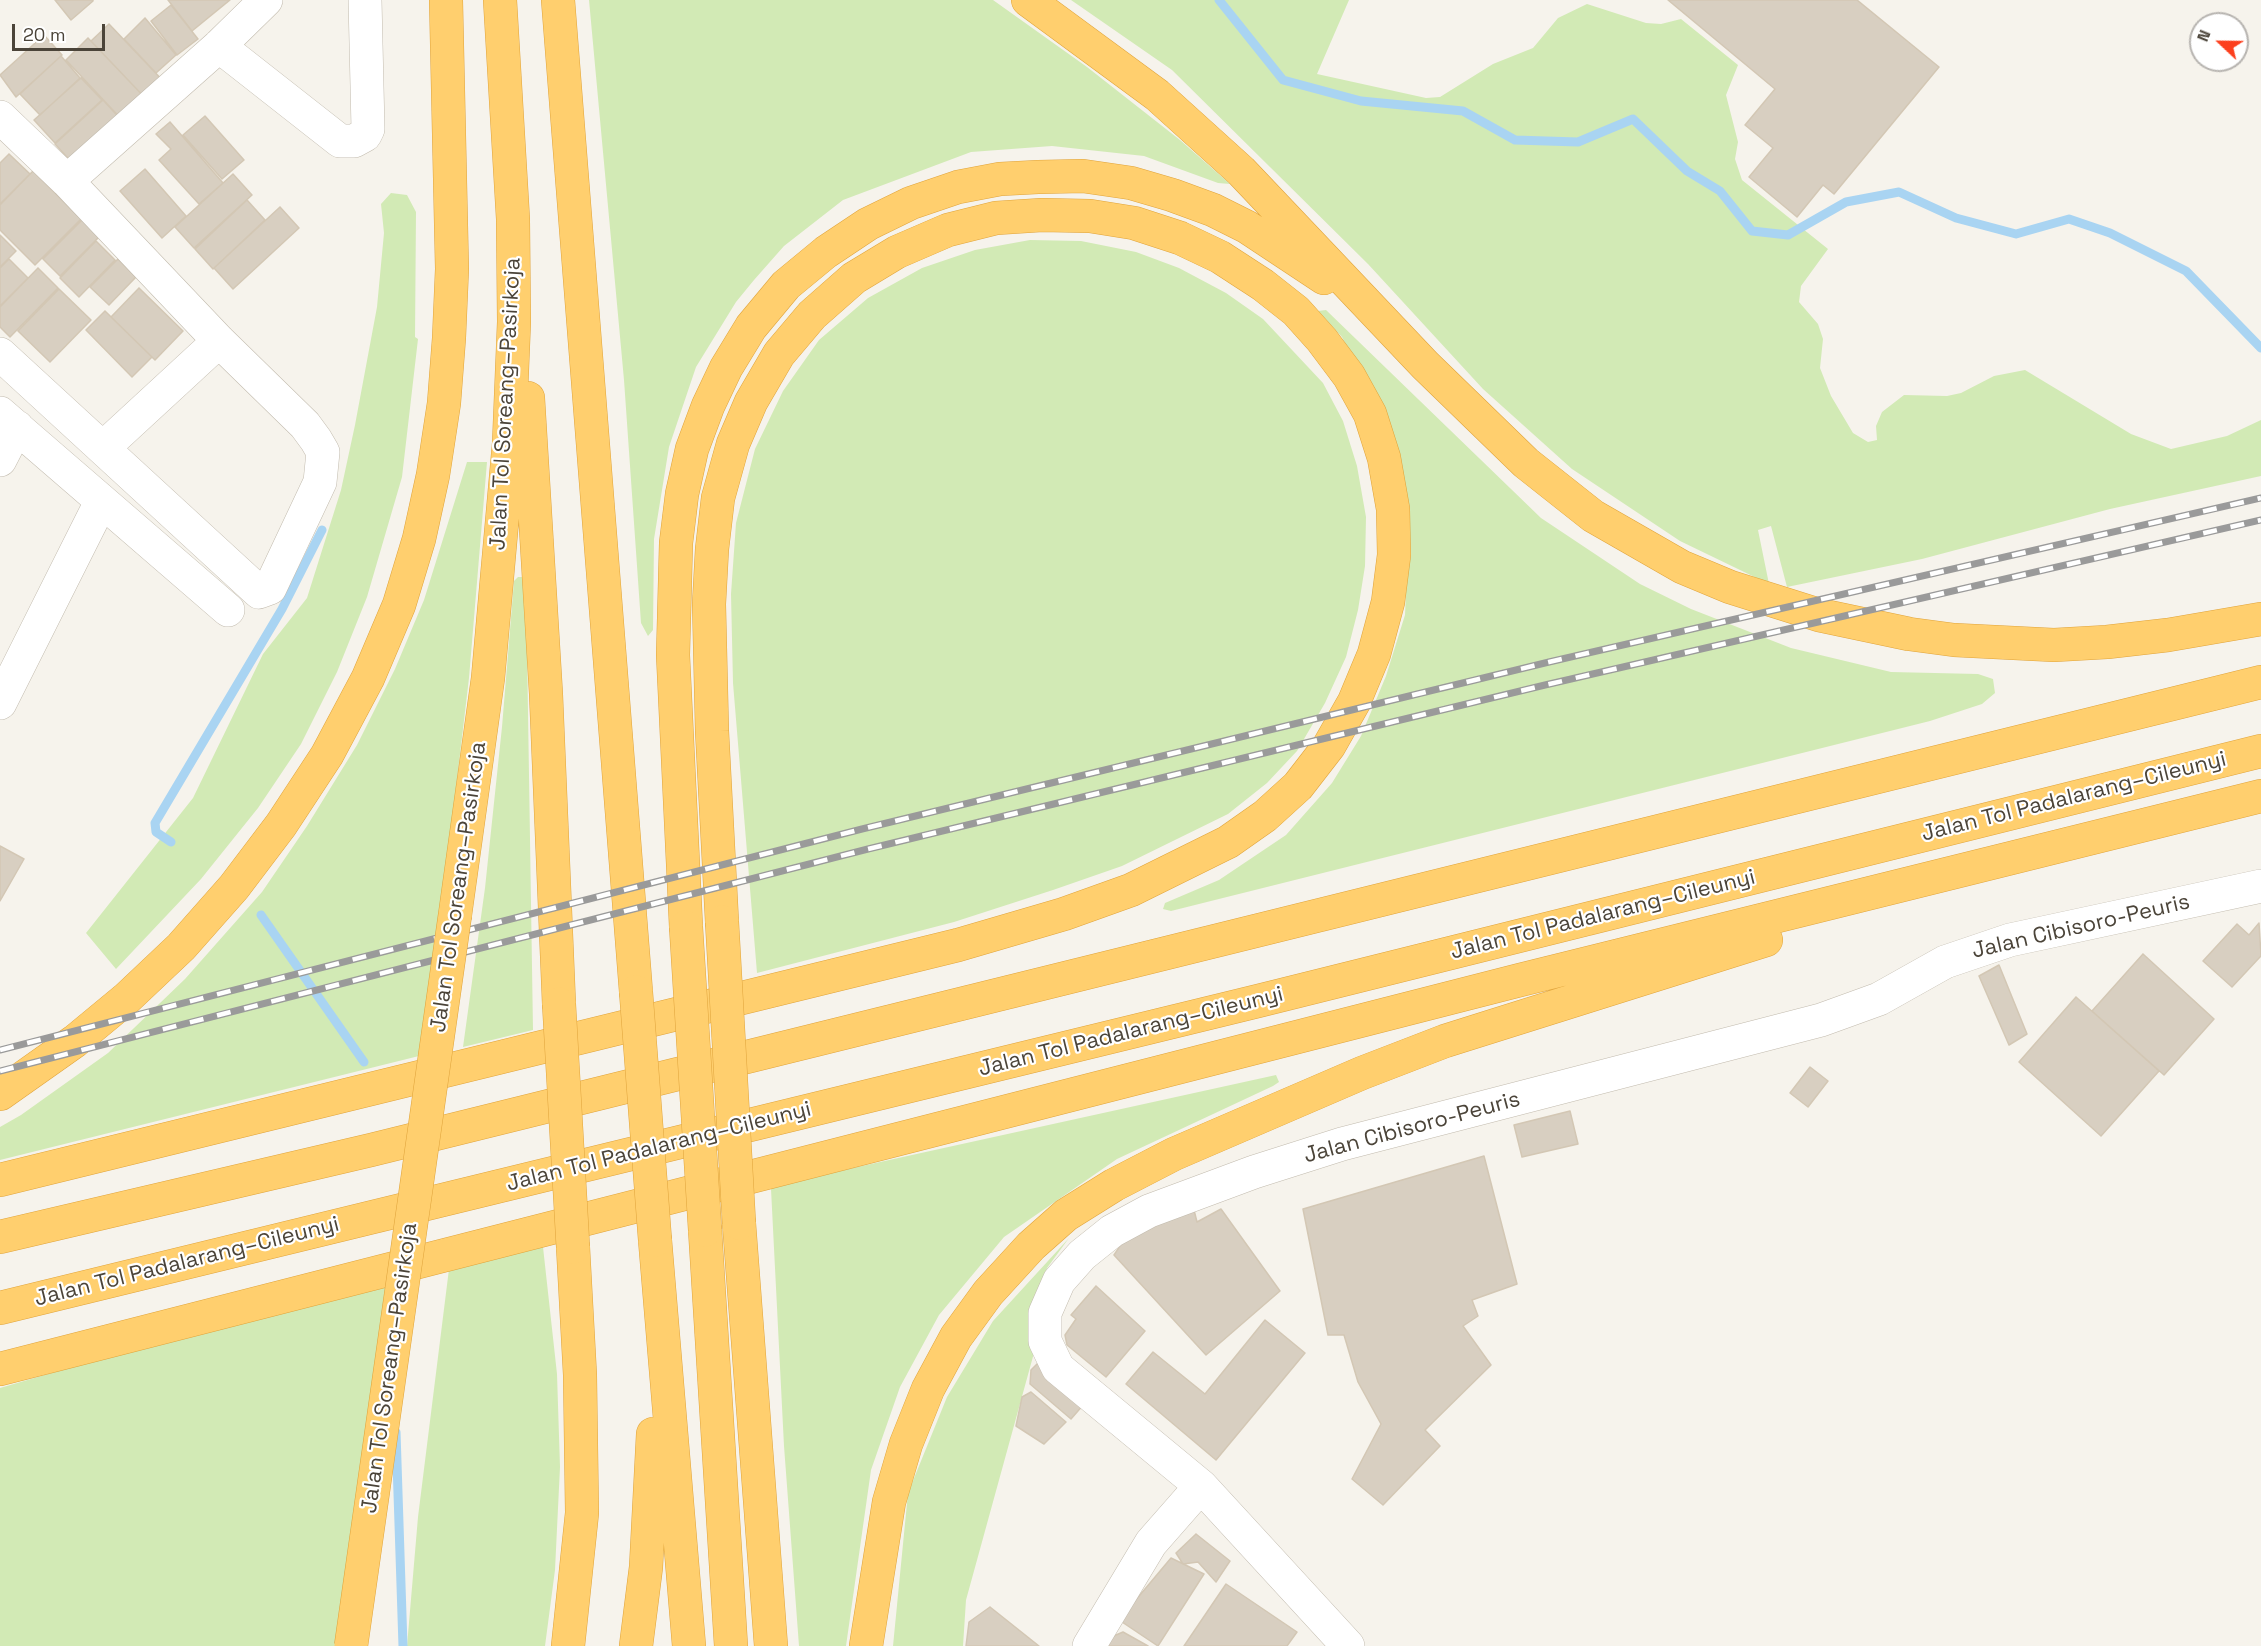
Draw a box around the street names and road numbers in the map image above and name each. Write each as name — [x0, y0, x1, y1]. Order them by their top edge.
street label: Jalan Tol Soreang–Pasirkoja — [485, 257, 527, 551]
street label: Jalan Tol Soreang–Pasirkoja — [426, 740, 492, 1034]
street label: Jalan Tol Padalarang–Cileunyi — [1919, 746, 2229, 848]
street label: Jalan Tol Padalarang–Cileunyi — [1448, 864, 1758, 966]
street label: Jalan Cibisoro-Peuris — [1970, 889, 2192, 965]
street label: Jalan Tol Padalarang–Cileunyi — [976, 981, 1286, 1083]
street label: Jalan Cibisoro-Peuris — [1301, 1086, 1523, 1170]
street label: Jalan Tol Padalarang–Cileunyi — [504, 1096, 814, 1198]
street label: Jalan Tol Padalarang–Cileunyi — [32, 1211, 342, 1313]
street label: Jalan Tol Soreang–Pasirkoja — [357, 1221, 423, 1515]

